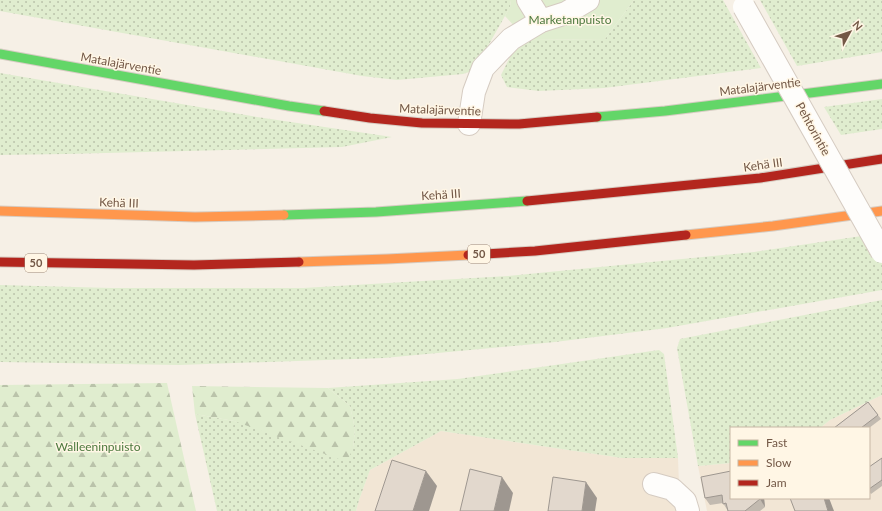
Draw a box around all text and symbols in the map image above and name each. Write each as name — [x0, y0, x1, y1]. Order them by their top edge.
park label: Marketanpuisto — [529, 12, 612, 27]
north arrow — [830, 12, 870, 52]
text: N — [850, 18, 866, 33]
street label: Matalajärventie — [79, 49, 163, 78]
street label: Matalajärventie — [718, 74, 801, 99]
street label: Pehtorintie — [793, 100, 834, 158]
street label: Matalajärventie — [399, 101, 481, 118]
street label: Kehä III — [742, 154, 784, 175]
street label: Kehä III — [421, 186, 461, 203]
street label: Kehä III — [99, 194, 139, 211]
road number: 50 — [468, 245, 490, 263]
road number: 50 — [25, 254, 47, 272]
legend — [730, 427, 870, 499]
text: Fast — [766, 435, 788, 450]
park label: Walleeninpuisto — [56, 439, 141, 454]
text: Slow — [766, 455, 792, 470]
text: Jam — [766, 475, 787, 490]

